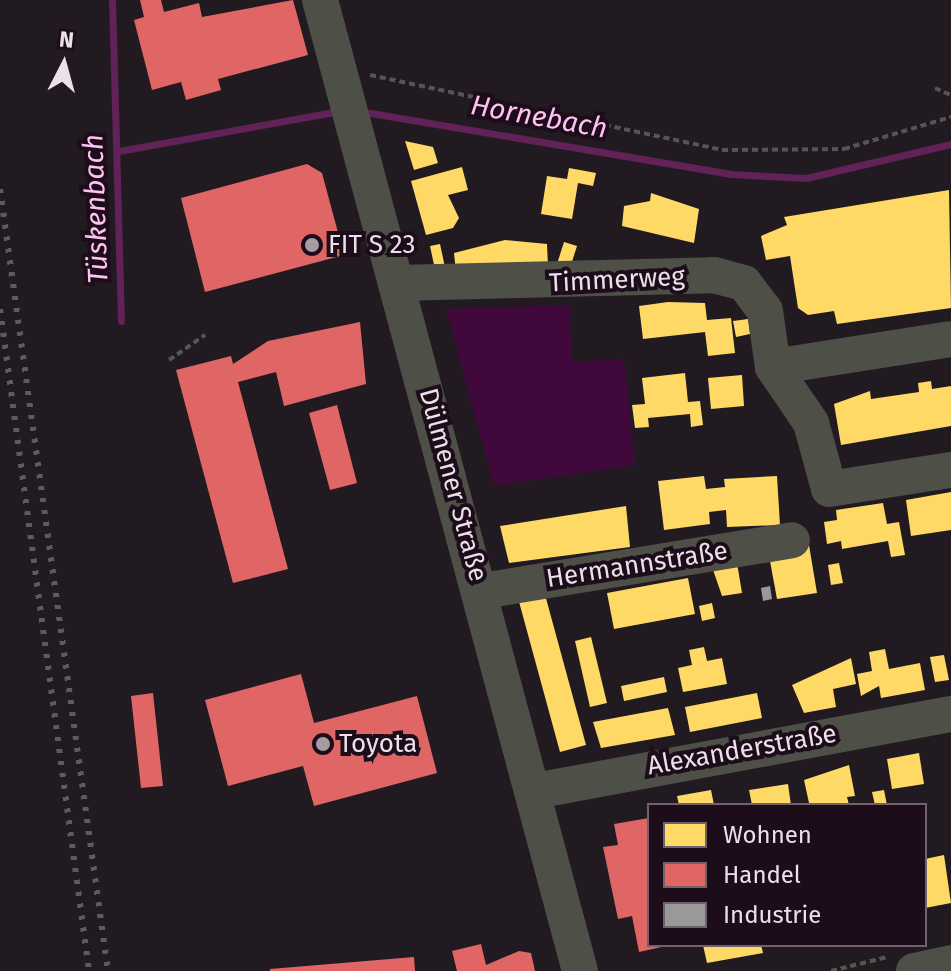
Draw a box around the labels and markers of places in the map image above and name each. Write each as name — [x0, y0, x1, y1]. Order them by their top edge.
place label: FIT S 23 — [328, 229, 416, 261]
marker: FIT S 23 — [303, 236, 321, 254]
place label: Toyota — [339, 728, 417, 760]
marker: Toyota — [314, 735, 332, 753]

